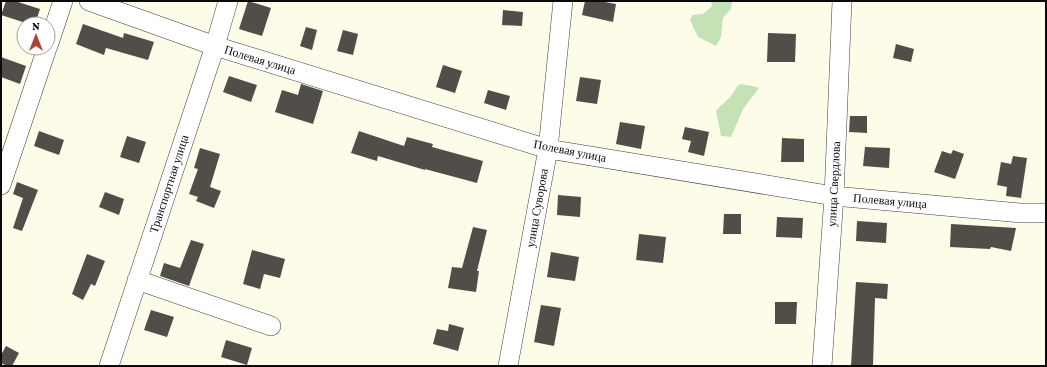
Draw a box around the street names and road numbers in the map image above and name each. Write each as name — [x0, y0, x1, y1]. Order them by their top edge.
street label: Полевая улица — [223, 42, 298, 78]
street label: Транспортная улица — [146, 132, 192, 235]
street label: Полевая улица — [532, 137, 608, 165]
street label: улица Свердлова — [825, 140, 843, 227]
street label: улица Суворова — [523, 167, 551, 249]
street label: Полевая улица — [852, 191, 928, 211]

